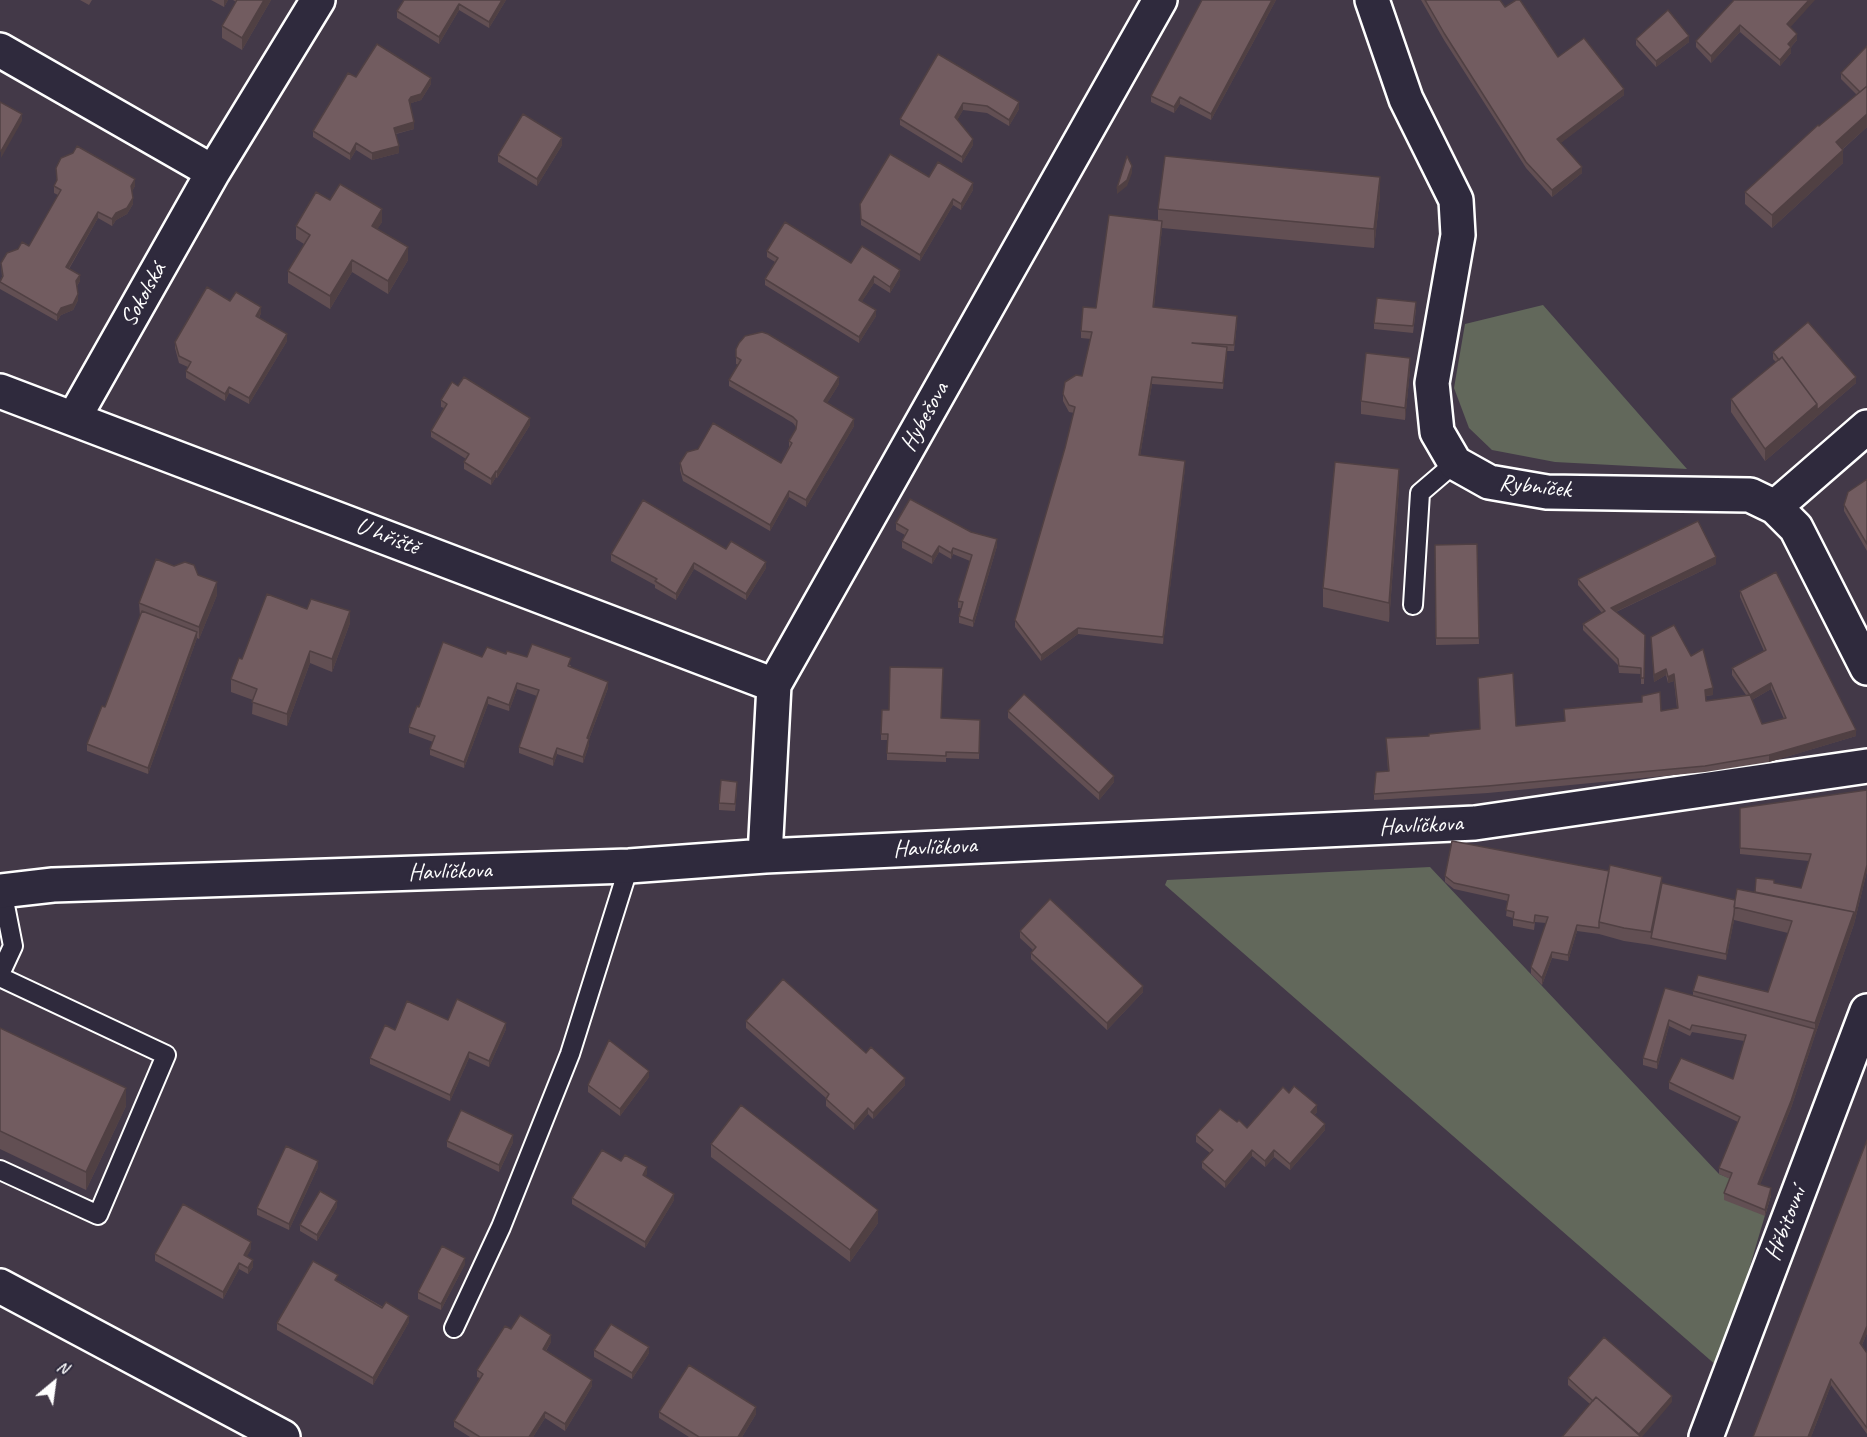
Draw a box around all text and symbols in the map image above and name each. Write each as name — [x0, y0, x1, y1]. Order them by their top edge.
street label: Sokolská — [115, 258, 173, 332]
street label: Hybešova — [894, 377, 956, 457]
street label: Rybníček — [1498, 469, 1572, 505]
street label: U hřiště — [351, 512, 423, 562]
street label: Havlíčkova — [1379, 809, 1463, 843]
street label: Havlíčkova — [893, 831, 977, 865]
street label: Havlíčkova — [408, 856, 492, 888]
street label: Hřbitovní — [1759, 1183, 1813, 1265]
north arrow — [24, 1353, 84, 1413]
text: N — [54, 1356, 72, 1378]

